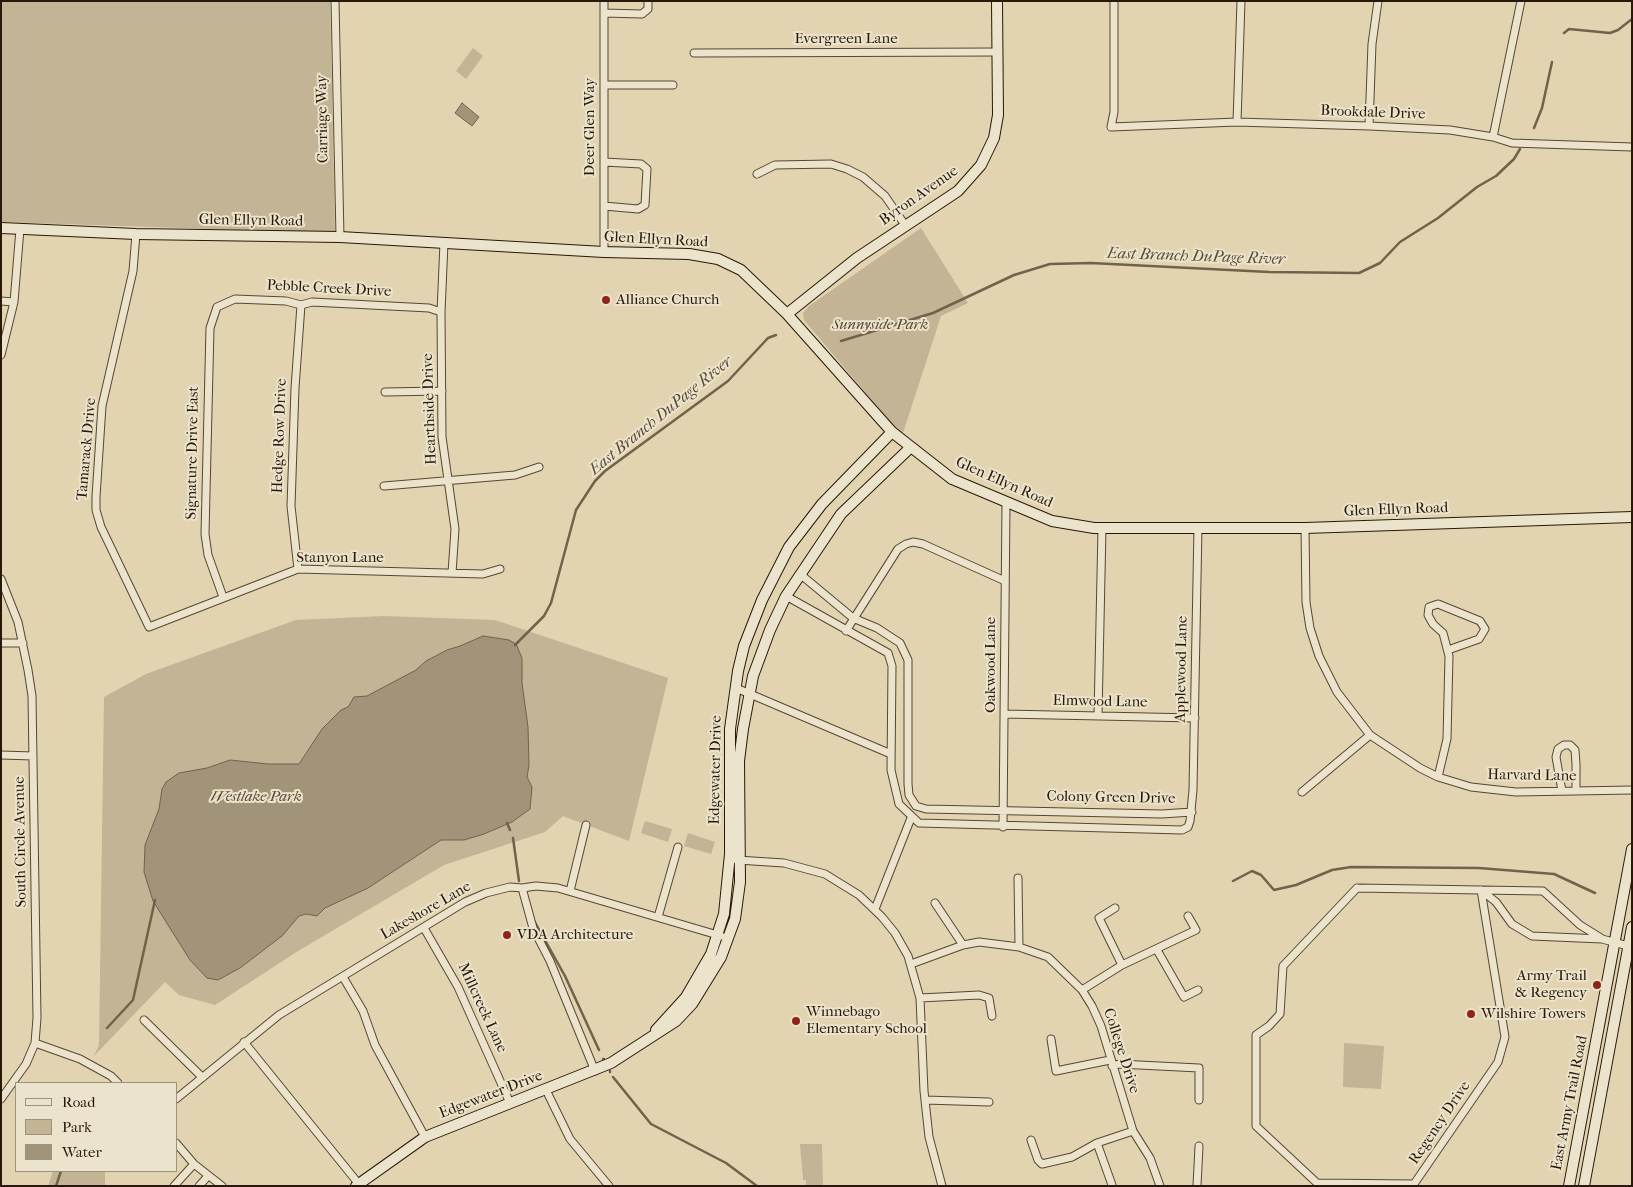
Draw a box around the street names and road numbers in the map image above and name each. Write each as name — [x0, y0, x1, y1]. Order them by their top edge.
street label: Evergreen Lane — [794, 30, 898, 48]
street label: Carriage Way — [313, 75, 333, 163]
street label: Deer Glen Way — [581, 78, 599, 176]
street label: Brookdale Drive — [1320, 102, 1426, 124]
street label: Byron Avenue — [876, 162, 962, 230]
street label: Glen Ellyn Road — [199, 211, 303, 231]
street label: Glen Ellyn Road — [603, 228, 709, 252]
street label: Pebble Creek Drive — [266, 277, 392, 301]
street label: Hearthside Drive — [419, 353, 441, 465]
street label: Hedge Row Drive — [269, 378, 291, 494]
street label: Signature Drive East — [183, 386, 203, 520]
street label: Tamarack Drive — [74, 397, 100, 501]
street label: Glen Ellyn Road — [953, 454, 1055, 512]
street label: Glen Ellyn Road — [1344, 499, 1448, 521]
street label: Stanyon Lane — [296, 549, 384, 567]
street label: Applewood Lane — [1172, 615, 1192, 723]
street label: Oakwood Lane — [982, 617, 1000, 713]
street label: Elmwood Lane — [1052, 692, 1148, 712]
street label: Edgewater Drive — [706, 715, 726, 825]
street label: Harvard Lane — [1487, 766, 1577, 786]
street label: South Circle Avenue — [11, 776, 31, 908]
street label: Colony Green Drive — [1046, 788, 1176, 808]
street label: Lakeshore Lane — [378, 878, 474, 944]
street label: Millcreek Lane — [453, 960, 511, 1056]
street label: College Drive — [1099, 1006, 1143, 1096]
street label: East Army Trail Road — [1548, 1034, 1592, 1172]
street label: Edgewater Drive — [437, 1067, 545, 1123]
street label: Regency Drive — [1406, 1078, 1474, 1168]

